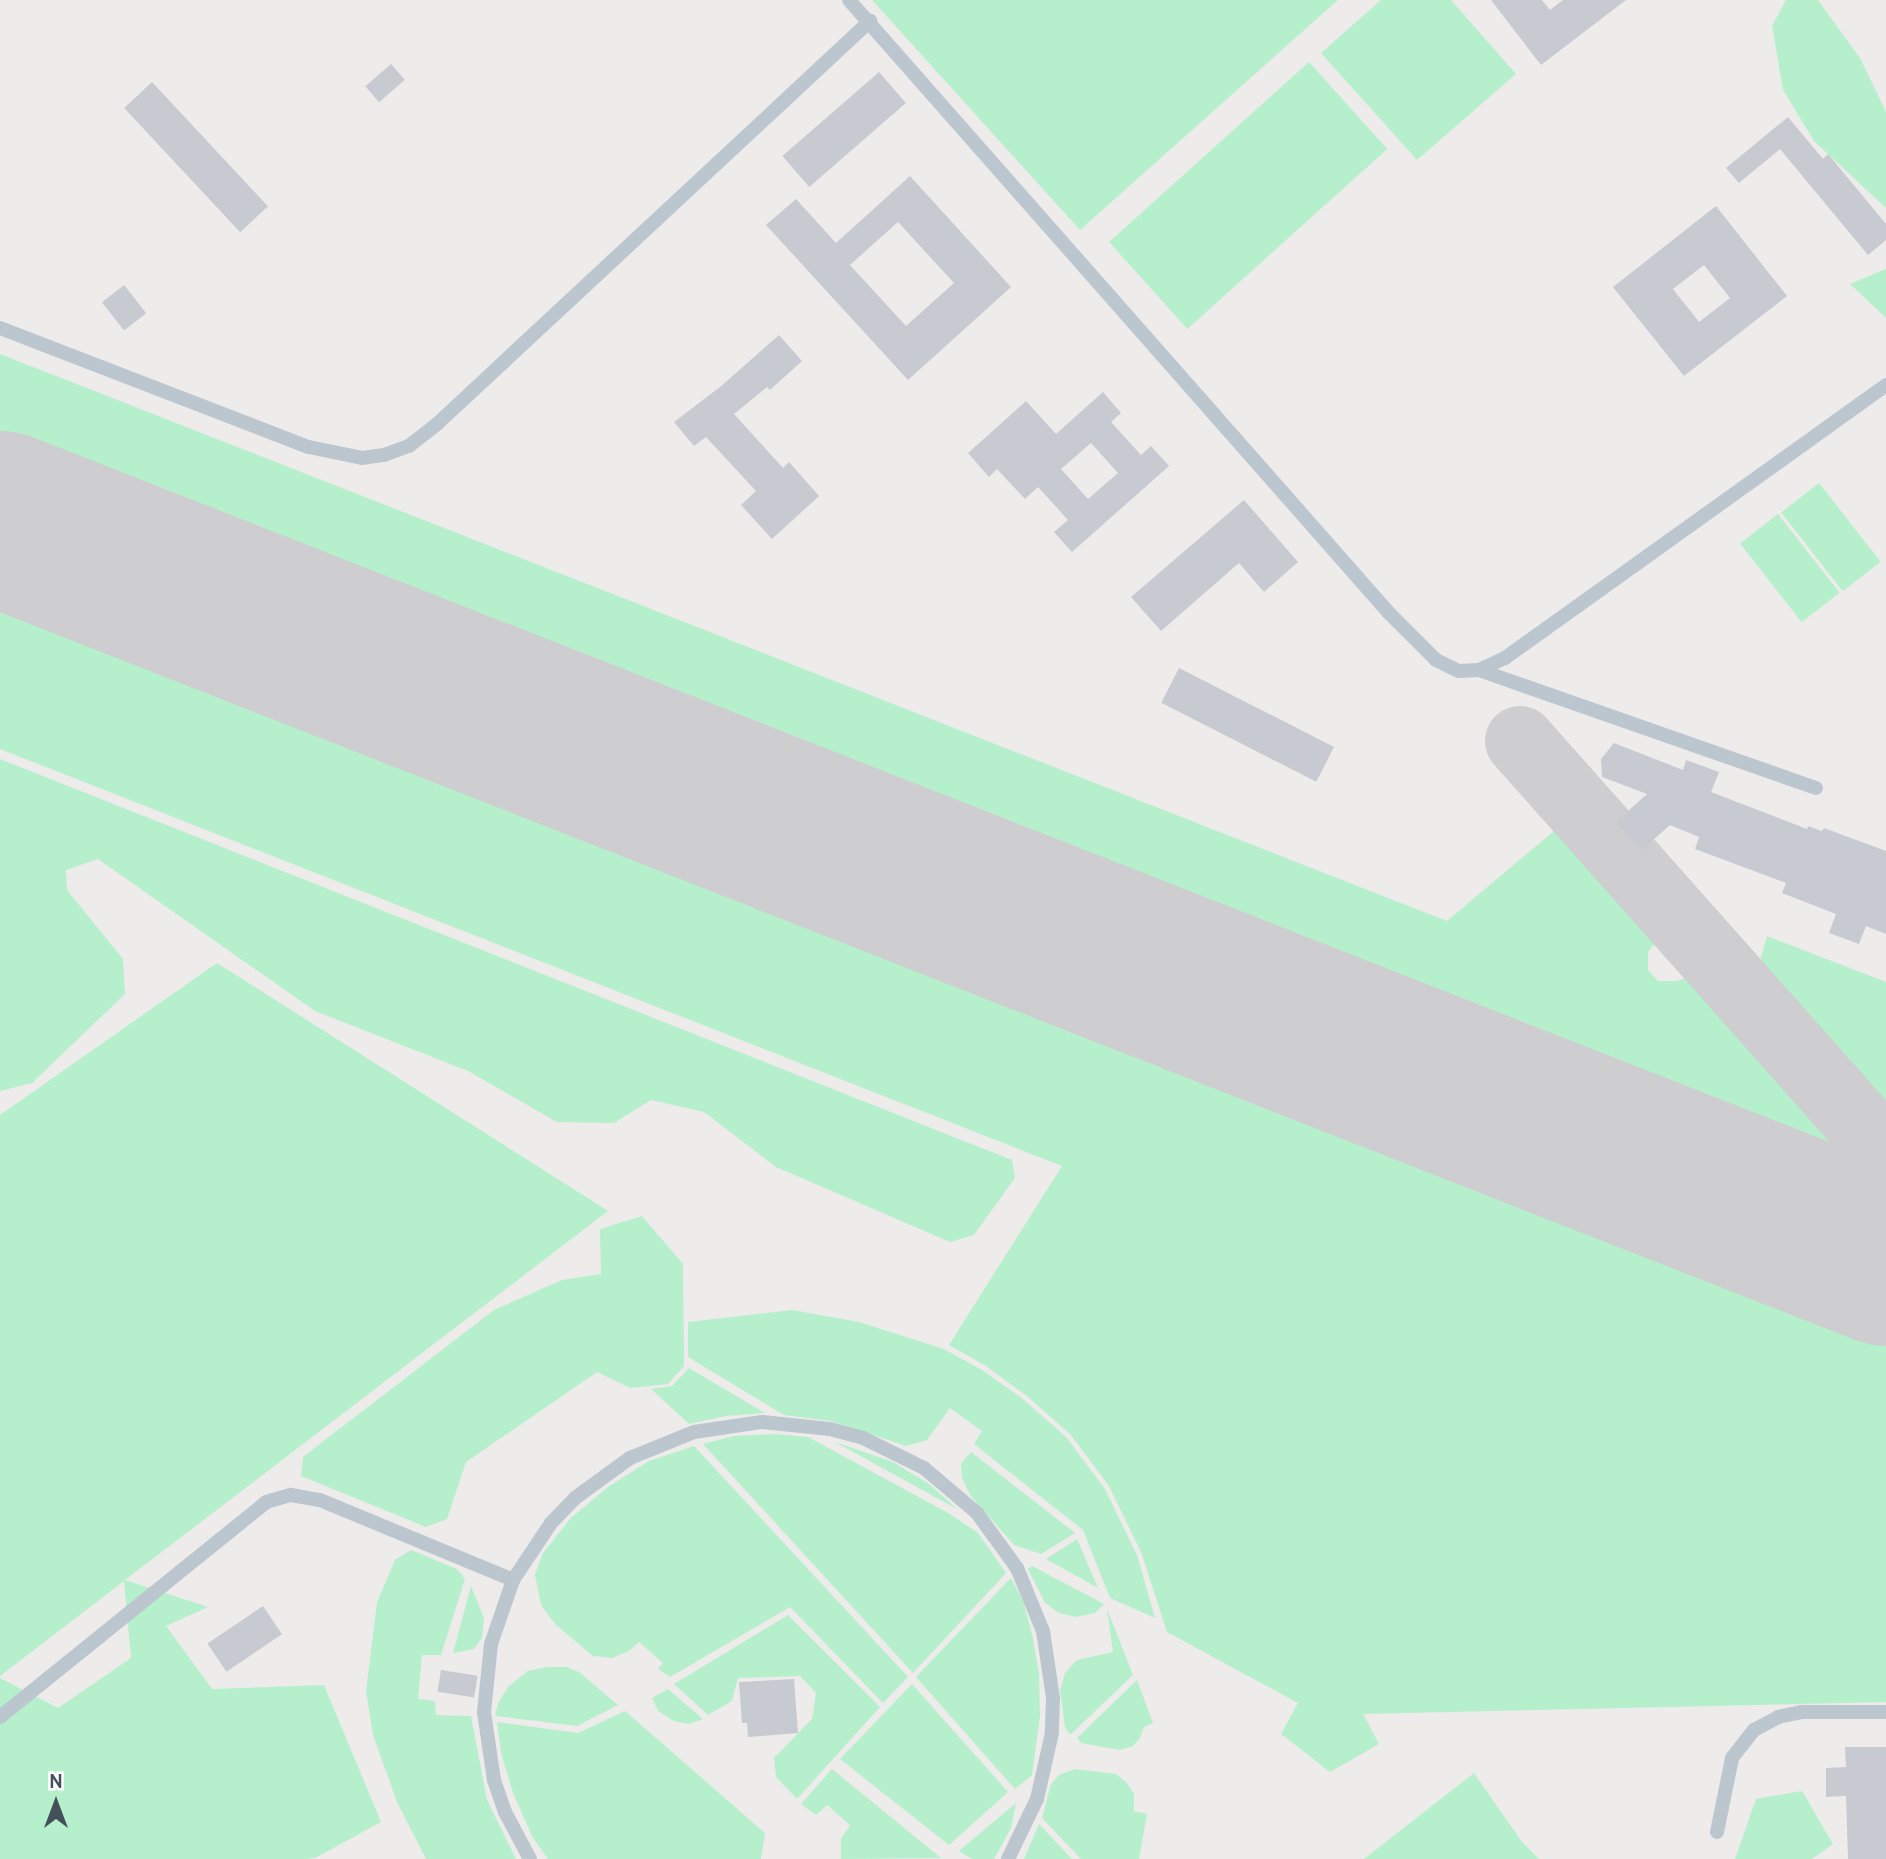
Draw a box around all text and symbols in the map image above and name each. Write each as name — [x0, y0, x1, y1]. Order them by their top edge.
north arrow — [21, 1768, 91, 1838]
text: N — [49, 1770, 63, 1793]

